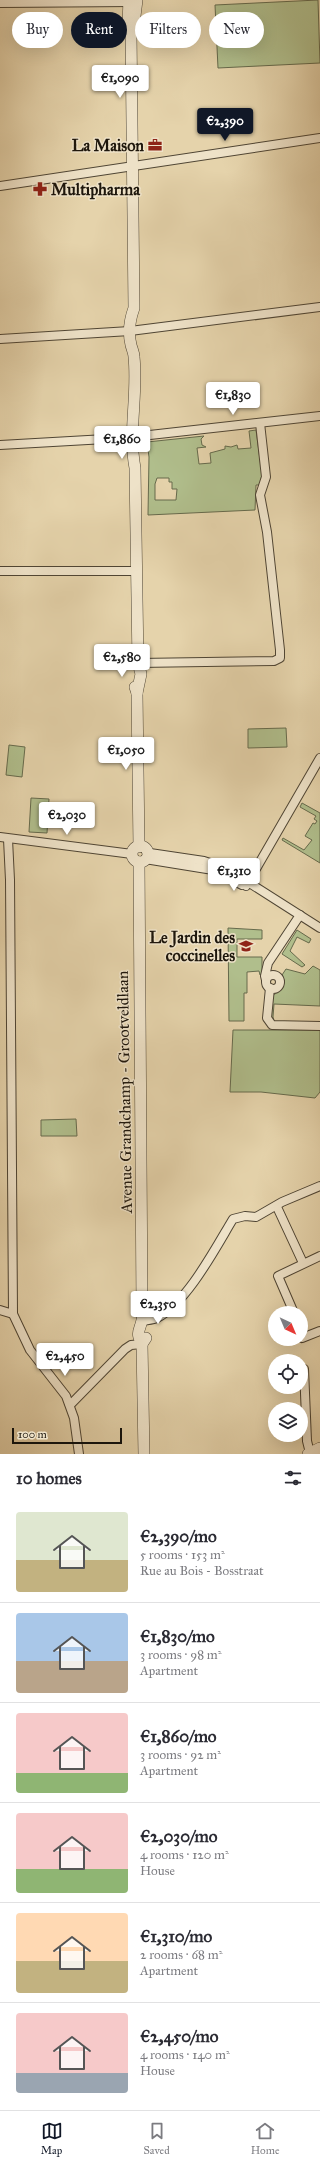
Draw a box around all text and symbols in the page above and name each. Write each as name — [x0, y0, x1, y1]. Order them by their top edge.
chip: Buy — [12, 12, 63, 48]
chip: Rent — [71, 12, 127, 48]
chip: Filters — [135, 12, 201, 48]
chip: New — [209, 12, 264, 48]
pin: €1,090 — [87, 65, 153, 99]
text: €1,090 — [101, 70, 139, 86]
pin: €2,390 — [192, 108, 258, 142]
text: €2,390 — [206, 113, 244, 129]
place label: La Maison — [72, 136, 144, 155]
office icon: La Maison — [147, 137, 163, 153]
place label: Multipharma — [51, 180, 141, 200]
pharmacy icon: Multipharma — [32, 181, 48, 197]
pin: €1,830 — [200, 382, 266, 416]
text: €1,830 — [215, 387, 251, 403]
pin: €1,860 — [89, 426, 155, 460]
text: €1,860 — [103, 431, 141, 447]
pin: €2,580 — [89, 644, 155, 678]
text: €2,580 — [103, 649, 141, 665]
pin: €1,050 — [93, 737, 159, 771]
text: €1,050 — [107, 742, 145, 758]
pin: €2,030 — [34, 802, 100, 836]
text: €2,030 — [48, 807, 86, 823]
pin: €1,310 — [201, 858, 267, 892]
text: €1,310 — [217, 863, 251, 879]
place label: Le Jardin des coccinelles — [149, 928, 235, 965]
school or university icon: Le Jardin des coccinelles — [238, 938, 254, 954]
street label: Avenue Grandchamp - Grootveldlaan — [113, 970, 136, 1214]
pin: €2,350 — [125, 1291, 191, 1325]
text: €2,350 — [140, 1296, 176, 1312]
north arrow — [268, 1306, 308, 1346]
map controls — [268, 1306, 308, 1442]
pin: €2,450 — [32, 1343, 98, 1377]
text: €2,450 — [45, 1348, 85, 1364]
button: locate — [268, 1354, 308, 1394]
button: layers — [268, 1402, 308, 1442]
scale bar — [12, 1426, 122, 1445]
text: 100 m — [18, 1428, 47, 1441]
icon: filters — [282, 1467, 304, 1489]
text: 10 homes — [16, 1468, 82, 1489]
text: €2,390/mo — [140, 1526, 217, 1547]
icon: home — [48, 1528, 96, 1576]
text: 5 rooms · 153 m² — [140, 1547, 225, 1563]
text: Rue au Bois - Bosstraat — [140, 1563, 264, 1579]
text: €1,830/mo — [140, 1626, 215, 1647]
icon: home — [48, 1629, 96, 1677]
text: 3 rooms · 98 m² — [140, 1647, 222, 1663]
text: Apartment — [140, 1663, 198, 1679]
text: €1,860/mo — [140, 1726, 217, 1747]
icon: home — [48, 1729, 96, 1777]
text: 3 rooms · 92 m² — [140, 1747, 221, 1763]
text: Apartment — [140, 1763, 198, 1779]
text: €2,030/mo — [140, 1826, 218, 1847]
icon: home — [48, 1829, 96, 1877]
text: 4 rooms · 120 m² — [140, 1847, 229, 1863]
text: House — [140, 1863, 175, 1879]
text: €1,310/mo — [140, 1926, 212, 1947]
icon: home — [48, 1929, 96, 1977]
text: 2 rooms · 68 m² — [140, 1947, 222, 1963]
text: Apartment — [140, 1963, 198, 1979]
text: €2,450/mo — [140, 2026, 219, 2047]
icon: home — [48, 2029, 96, 2077]
text: 4 rooms · 140 m² — [140, 2047, 230, 2063]
text: House — [140, 2063, 175, 2079]
tab: Map — [41, 2120, 63, 2157]
tab: Saved — [144, 2120, 170, 2157]
tab: Home — [251, 2120, 279, 2157]

